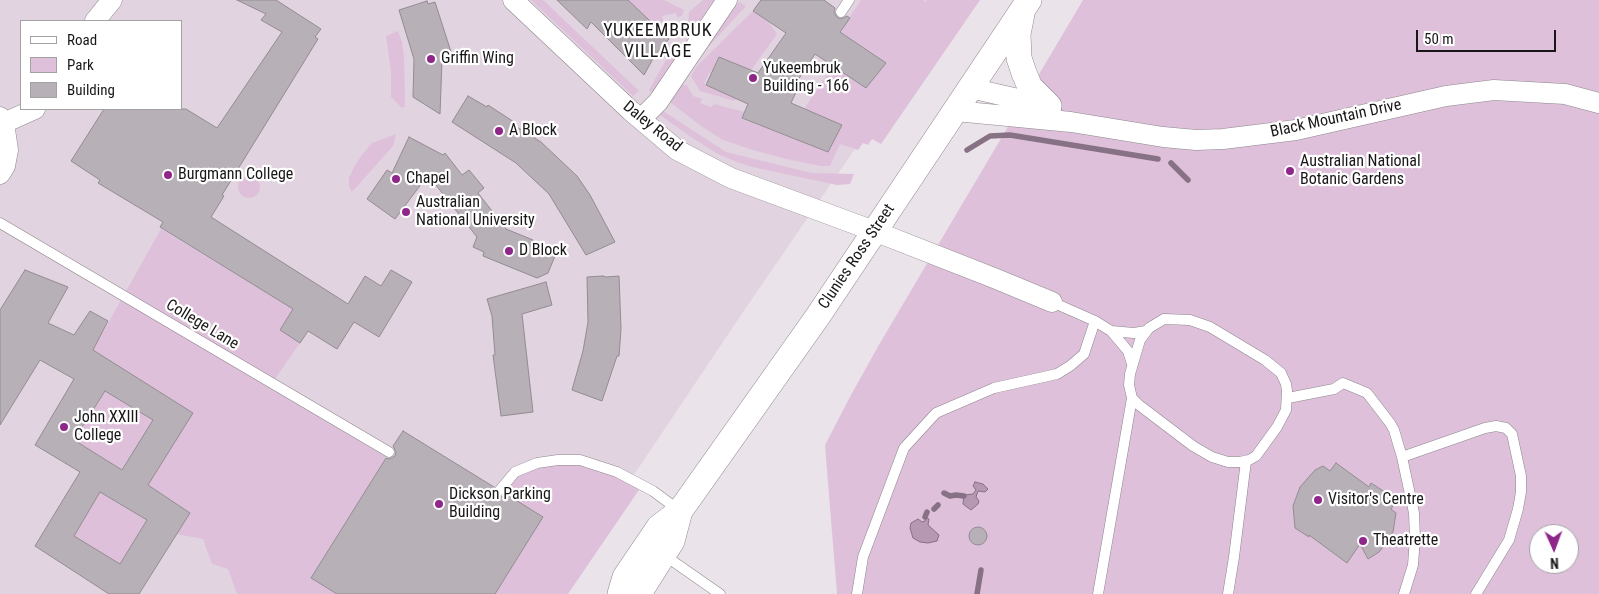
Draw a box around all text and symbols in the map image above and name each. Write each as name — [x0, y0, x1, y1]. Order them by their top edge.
legend — [20, 20, 182, 110]
district label: YUKEEMBRUK VILLAGE — [602, 20, 714, 62]
scale bar — [1419, 20, 1559, 52]
text: 50 m — [1424, 30, 1454, 48]
text: Road — [67, 31, 97, 49]
place label: Griffin Wing — [441, 49, 514, 69]
marker: Griffin Wing — [425, 53, 437, 65]
text: Park — [67, 56, 94, 74]
place label: Yukeembruk Building - 166 — [763, 59, 849, 97]
marker: Yukeembruk Building - 166 — [747, 72, 759, 84]
text: Building — [67, 81, 115, 99]
street label: Black Mountain Drive — [1269, 96, 1403, 142]
street label: Daley Road — [619, 97, 685, 157]
place label: A Block — [509, 121, 557, 141]
marker: A Block — [493, 125, 505, 137]
place label: Australian National Botanic Gardens — [1300, 152, 1421, 190]
place label: Burgmann College — [178, 165, 293, 185]
marker: Australian National Botanic Gardens — [1284, 165, 1296, 177]
marker: Burgmann College — [162, 169, 174, 181]
place label: Chapel — [406, 169, 450, 189]
marker: Chapel — [390, 173, 402, 185]
place label: Australian National University — [416, 193, 535, 231]
street label: Clunies Ross Street — [815, 201, 899, 313]
marker: Australian National University — [400, 206, 412, 218]
place label: D Block — [519, 241, 567, 261]
marker: D Block — [503, 245, 515, 257]
street label: College Lane — [162, 296, 242, 354]
place label: John XXIII College — [74, 408, 139, 446]
marker: John XXIII College — [58, 421, 70, 433]
place label: Dickson Parking Building — [449, 485, 551, 523]
place label: Visitor's Centre — [1328, 490, 1424, 510]
marker: Visitor's Centre — [1312, 494, 1324, 506]
marker: Dickson Parking Building — [433, 498, 445, 510]
north arrow — [1529, 524, 1579, 574]
place label: Theatrette — [1373, 531, 1438, 551]
marker: Theatrette — [1357, 535, 1369, 547]
text: N — [1550, 555, 1559, 571]

